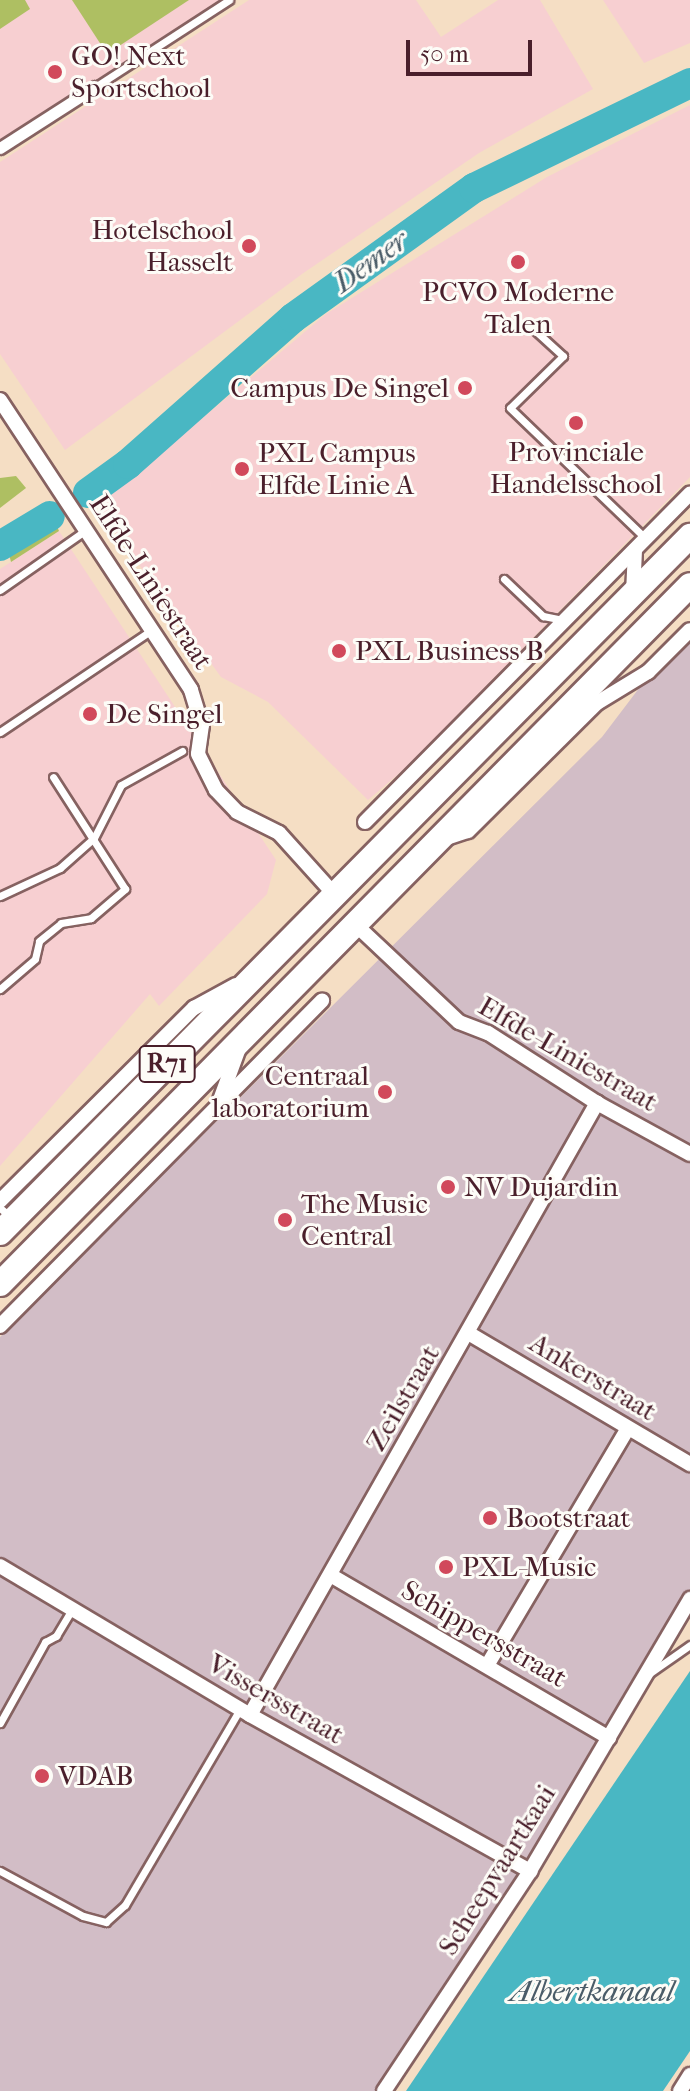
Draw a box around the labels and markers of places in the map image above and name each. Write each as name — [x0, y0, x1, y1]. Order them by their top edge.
place label: GO! Next Sportschool — [71, 39, 211, 105]
marker: GO! Next Sportschool — [46, 63, 64, 81]
place label: Hotelschool Hasselt — [92, 213, 233, 279]
marker: Hotelschool Hasselt — [240, 237, 258, 255]
marker: PCVO Moderne Talen — [509, 253, 527, 271]
place label: PCVO Moderne Talen — [422, 275, 614, 341]
place label: Campus De Singel — [230, 371, 449, 405]
marker: Campus De Singel — [456, 379, 474, 397]
marker: Provinciale Handelsschool — [567, 414, 585, 432]
place label: Provinciale Handelsschool — [490, 435, 662, 501]
place label: PXL Campus Elfde Linie A — [258, 436, 416, 502]
marker: PXL Campus Elfde Linie A — [233, 460, 251, 478]
place label: PXL Business B — [355, 634, 544, 668]
marker: PXL Business B — [330, 642, 348, 660]
place label: De Singel — [106, 697, 223, 731]
marker: De Singel — [81, 705, 99, 723]
place label: Centraal laboratorium — [212, 1059, 369, 1125]
marker: Centraal laboratorium — [376, 1083, 394, 1101]
place label: NV Dujardin — [464, 1170, 618, 1204]
marker: NV Dujardin — [439, 1178, 457, 1196]
place label: The Music Central — [301, 1187, 428, 1253]
marker: The Music Central — [276, 1211, 294, 1229]
place label: Bootstraat — [506, 1501, 631, 1535]
marker: Bootstraat — [481, 1509, 499, 1527]
place label: PXL-Music — [462, 1550, 596, 1584]
marker: PXL-Music — [437, 1558, 455, 1576]
place label: VDAB — [58, 1759, 133, 1793]
marker: VDAB — [33, 1767, 51, 1785]

